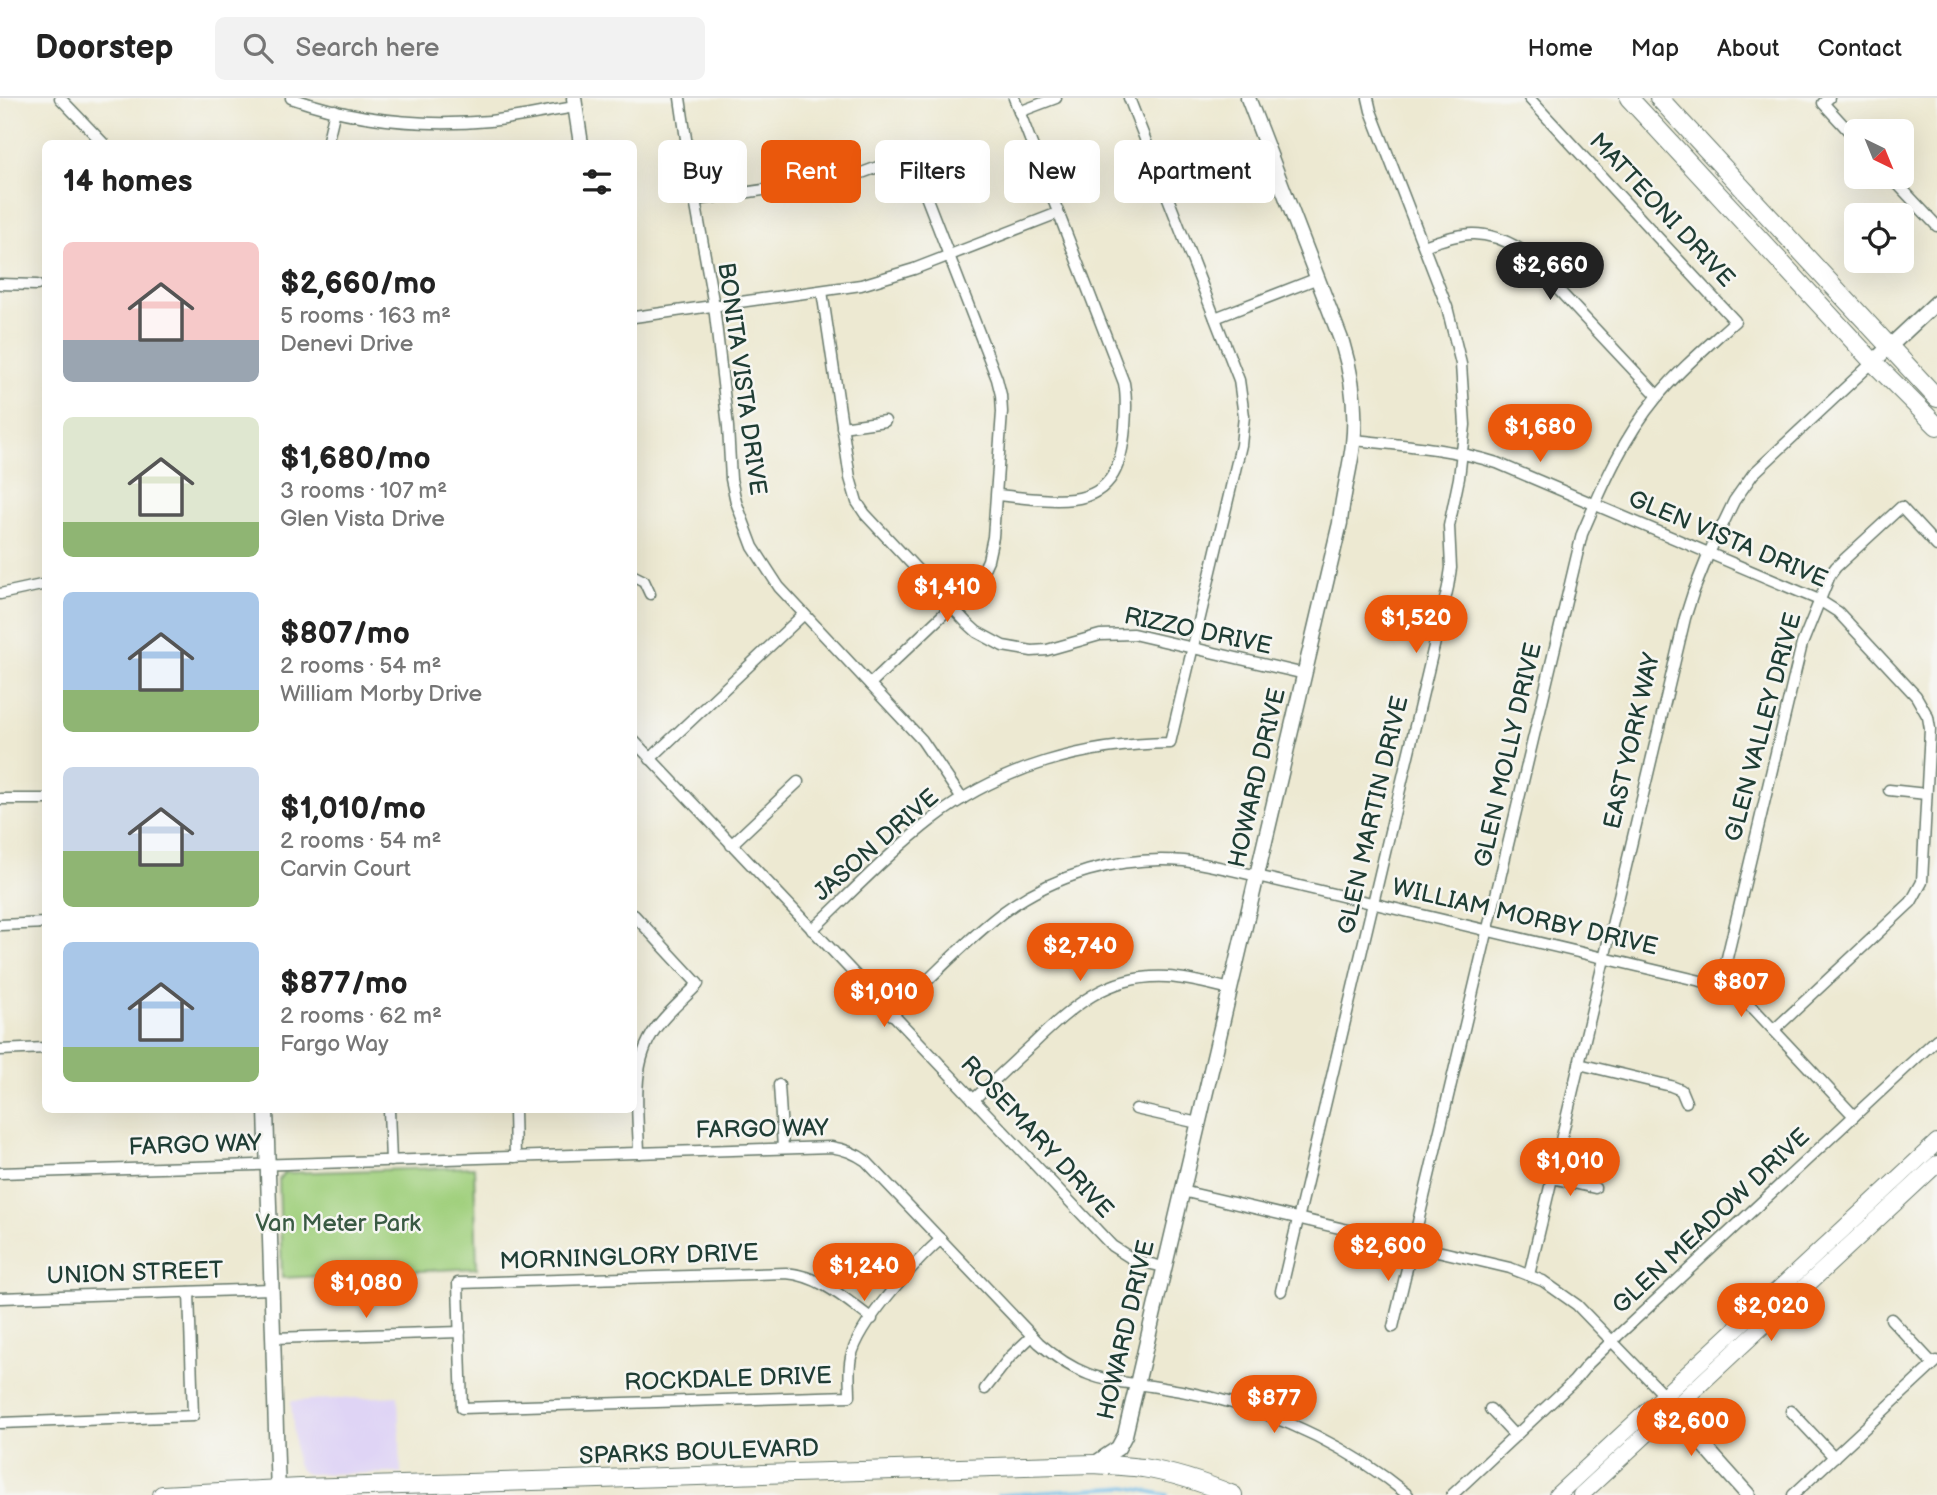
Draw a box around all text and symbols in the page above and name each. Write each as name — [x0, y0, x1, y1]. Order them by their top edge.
search box — [215, 17, 705, 80]
text: Doorstep — [35, 28, 173, 68]
icon: search — [239, 29, 277, 67]
text: Search here — [295, 33, 439, 64]
text: Home — [1528, 34, 1593, 63]
text: Map — [1631, 34, 1679, 63]
text: About — [1717, 34, 1779, 63]
text: Contact — [1817, 34, 1902, 63]
north arrow — [1844, 119, 1914, 189]
map controls — [1844, 119, 1914, 273]
street label: MATTEONI DRIVE — [1583, 127, 1741, 293]
chip: Buy — [658, 140, 747, 203]
chip: Rent — [761, 140, 861, 203]
chip: Filters — [875, 140, 990, 203]
chip: New — [1004, 140, 1100, 203]
chip: Apartment — [1114, 140, 1275, 203]
icon: filters — [578, 163, 616, 201]
text: 14 homes — [63, 164, 192, 200]
button: locate — [1844, 203, 1914, 273]
pin: $2,660 — [1493, 242, 1607, 302]
text: $2,660 — [1512, 251, 1588, 279]
street label: BONITA VISTA DRIVE — [711, 261, 773, 497]
text: $2,660/mo — [280, 266, 436, 302]
icon: home — [119, 270, 203, 354]
text: 5 rooms · 163 m² — [280, 302, 451, 330]
text: Denevi Drive — [280, 330, 413, 358]
pin: $1,680 — [1483, 404, 1597, 464]
text: $1,680 — [1504, 413, 1576, 441]
text: $1,680/mo — [280, 441, 431, 477]
icon: home — [119, 445, 203, 529]
text: 3 rooms · 107 m² — [280, 477, 447, 505]
street label: GLEN VISTA DRIVE — [1624, 484, 1832, 594]
text: Glen Vista Drive — [280, 505, 445, 533]
pin: $1,410 — [890, 564, 1004, 624]
text: $1,410 — [913, 573, 981, 601]
pin: $1,520 — [1359, 596, 1473, 655]
street label: RIZZO DRIVE — [1121, 601, 1275, 661]
text: $1,520 — [1381, 604, 1451, 632]
street label: GLEN VALLEY DRIVE — [1719, 610, 1807, 844]
text: $807/mo — [280, 616, 410, 652]
icon: home — [119, 620, 203, 704]
street label: GLEN MOLLY DRIVE — [1468, 640, 1548, 870]
street label: EAST YORK WAY — [1598, 649, 1667, 832]
text: 2 rooms · 54 m² — [280, 652, 442, 680]
text: William Morby Drive — [280, 680, 482, 708]
street label: HOWARD DRIVE — [1222, 685, 1292, 871]
street label: GLEN MARTIN DRIVE — [1331, 693, 1415, 937]
street label: JASON DRIVE — [808, 783, 944, 907]
text: $1,010/mo — [280, 791, 426, 827]
icon: home — [119, 795, 203, 879]
text: 2 rooms · 54 m² — [280, 827, 442, 855]
text: Carvin Court — [280, 855, 411, 883]
street label: WILLIAM MORBY DRIVE — [1389, 872, 1661, 962]
pin: $2,740 — [1023, 924, 1137, 983]
text: $2,740 — [1043, 932, 1117, 960]
pin: $807 — [1700, 960, 1782, 1019]
text: $877/mo — [280, 966, 408, 1002]
text: $807 — [1713, 968, 1769, 996]
icon: home — [119, 970, 203, 1054]
pin: $1,010 — [827, 970, 941, 1029]
text: $1,010 — [850, 978, 918, 1006]
text: 2 rooms · 62 m² — [280, 1002, 442, 1030]
text: Fargo Way — [280, 1030, 389, 1058]
street label: ROSEMARY DRIVE — [954, 1050, 1120, 1224]
street label: FARGO WAY — [695, 1113, 830, 1145]
street label: GLEN MEADOW DRIVE — [1606, 1122, 1816, 1320]
street label: FARGO WAY — [128, 1128, 263, 1162]
pin: $1,010 — [1513, 1138, 1627, 1198]
text: $1,010 — [1536, 1147, 1604, 1175]
park label: Van Meter Park — [255, 1209, 421, 1238]
pin: $2,600 — [1331, 1224, 1445, 1283]
text: $2,600 — [1350, 1232, 1426, 1260]
street label: HOWARD DRIVE — [1091, 1237, 1161, 1423]
street label: MORNINGLORY DRIVE — [499, 1238, 759, 1276]
pin: $1,240 — [807, 1244, 921, 1303]
text: $1,240 — [829, 1252, 899, 1280]
street label: UNION STREET — [46, 1255, 225, 1291]
pin: $1,080 — [309, 1260, 423, 1320]
text: $1,080 — [330, 1269, 402, 1297]
pin: $2,020 — [1714, 1284, 1828, 1343]
text: $2,020 — [1733, 1292, 1809, 1320]
street label: ROCKDALE DRIVE — [624, 1361, 832, 1397]
pin: $877 — [1233, 1376, 1315, 1435]
text: $877 — [1247, 1384, 1301, 1412]
pin: $2,600 — [1634, 1398, 1748, 1458]
text: $2,600 — [1653, 1407, 1729, 1435]
street label: SPARKS BOULEVARD — [578, 1433, 820, 1471]

